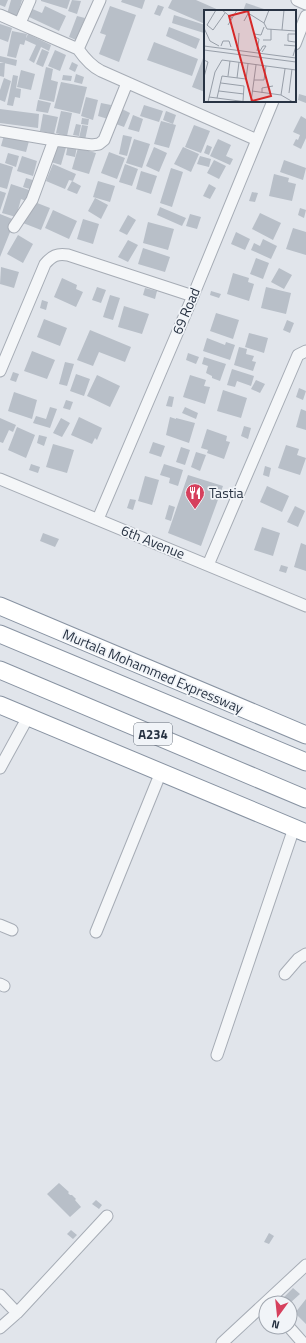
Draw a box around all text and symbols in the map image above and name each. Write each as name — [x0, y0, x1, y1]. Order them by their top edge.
inset map — [204, 10, 296, 102]
street label: 69 Road — [166, 284, 205, 337]
restaurant icon: Tastia — [184, 482, 206, 510]
place label: Tastia — [209, 482, 244, 503]
street label: 6th Avenue — [118, 519, 188, 564]
street label: Murtala Mohammed Expressway — [60, 623, 247, 718]
road number: A234 — [134, 723, 172, 745]
north arrow — [258, 1295, 298, 1335]
text: N — [270, 1316, 281, 1333]

